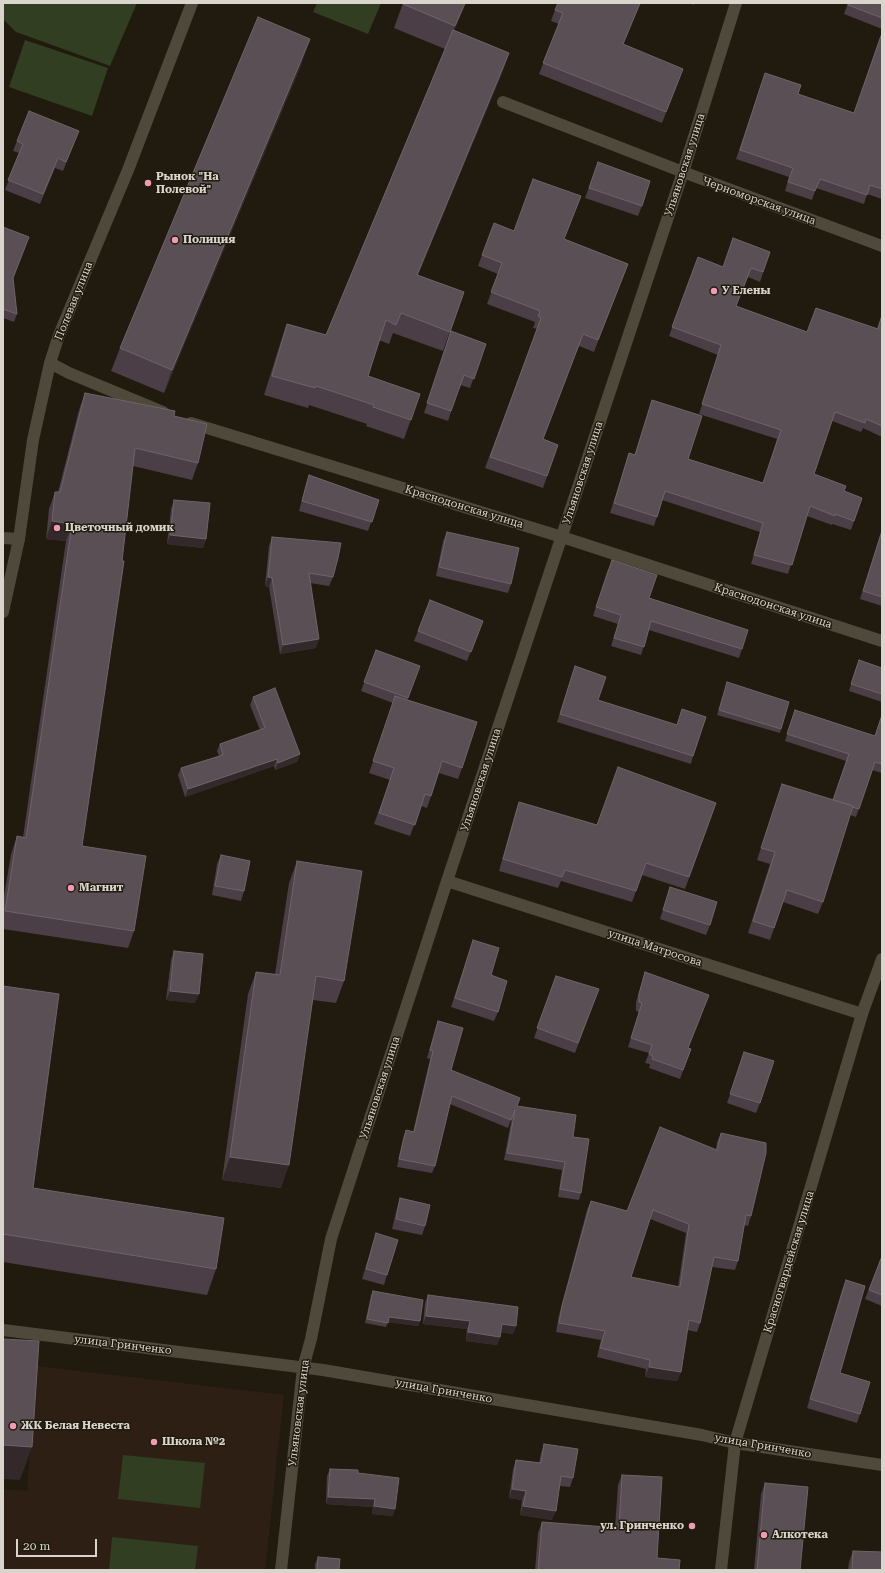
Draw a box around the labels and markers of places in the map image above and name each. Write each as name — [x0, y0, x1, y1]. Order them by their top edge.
place label: Рынок "На Полевой" — [156, 170, 219, 196]
marker: Рынок "На Полевой" — [143, 178, 153, 188]
place label: Полиция — [183, 233, 235, 247]
marker: Полиция — [170, 235, 180, 245]
place label: У Елены — [722, 284, 770, 298]
marker: У Елены — [709, 286, 719, 296]
place label: Цветочный домик — [65, 521, 174, 535]
marker: Цветочный домик — [52, 523, 62, 533]
place label: Магнит — [79, 881, 123, 895]
marker: Магнит — [66, 883, 76, 893]
place label: ЖК Белая Невеста — [21, 1419, 130, 1433]
marker: ЖК Белая Невеста — [8, 1421, 18, 1431]
place label: Школа №2 — [162, 1435, 225, 1449]
marker: Школа №2 — [149, 1437, 159, 1447]
place label: ул. Гринченко — [600, 1519, 684, 1533]
marker: ул. Гринченко — [687, 1521, 697, 1531]
place label: Алкотека — [772, 1528, 828, 1542]
marker: Алкотека — [759, 1530, 769, 1540]

